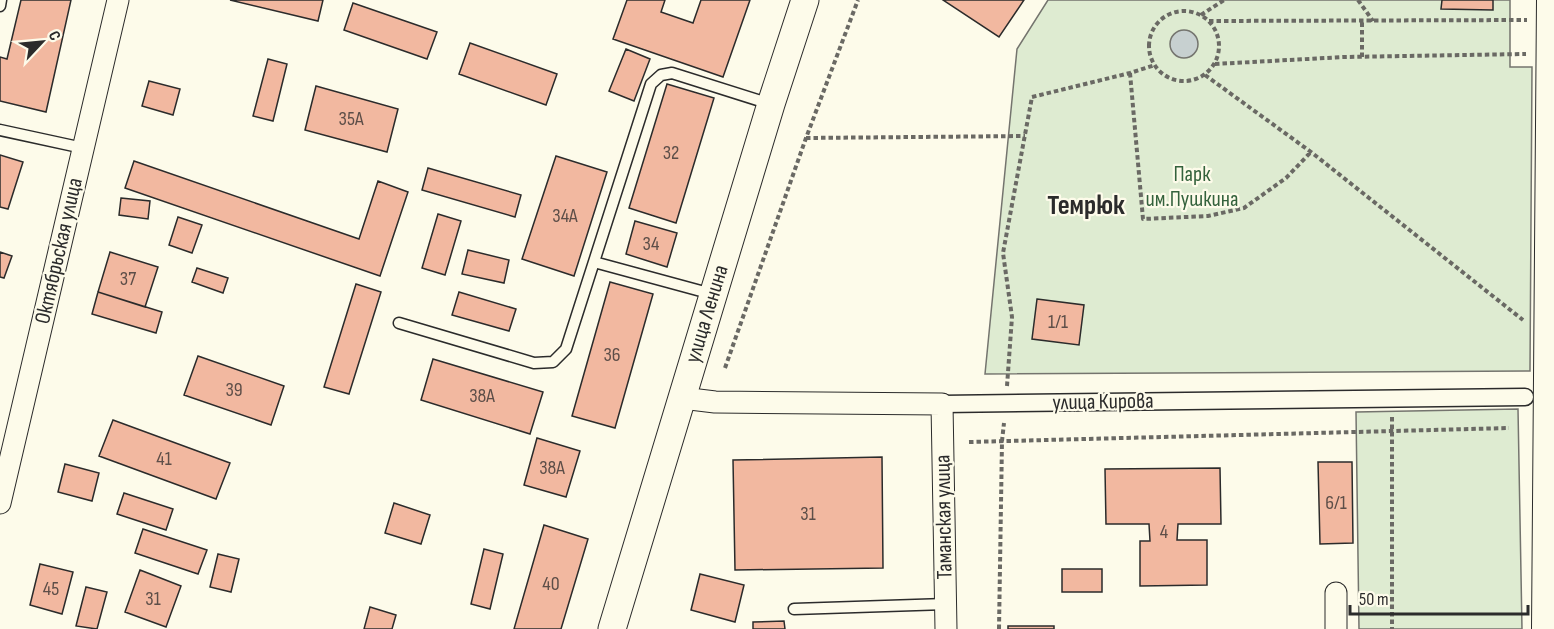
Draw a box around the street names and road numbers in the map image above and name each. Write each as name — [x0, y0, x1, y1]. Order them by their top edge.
street label: Октябрьская улица — [29, 175, 89, 327]
street label: улица Ленина — [679, 262, 735, 366]
street label: улица Кирова — [1052, 388, 1154, 416]
street label: Таманская улица — [929, 454, 959, 580]

